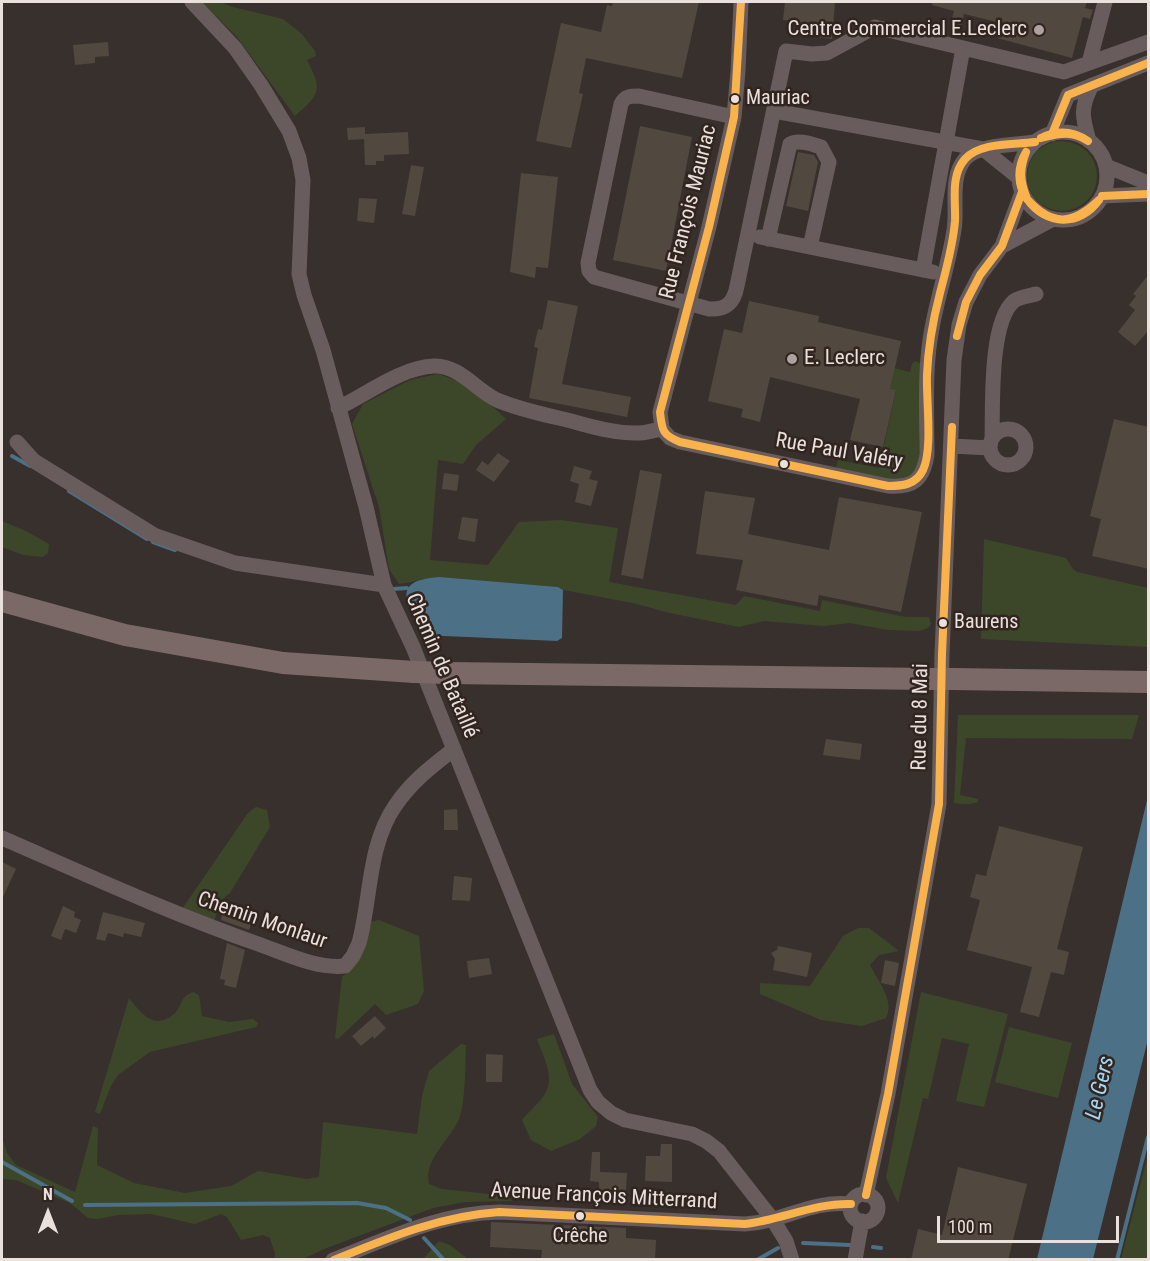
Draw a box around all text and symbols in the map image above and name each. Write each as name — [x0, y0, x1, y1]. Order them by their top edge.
place label: Centre Commercial E.Leclerc — [788, 17, 1027, 43]
marker: Centre Commercial E.Leclerc — [1032, 23, 1046, 37]
place label: Mauriac — [746, 87, 810, 111]
marker: Mauriac — [729, 93, 741, 105]
street label: Rue François Mauriac — [655, 122, 723, 302]
place label: E. Leclerc — [804, 346, 885, 372]
marker: E. Leclerc — [785, 352, 799, 366]
street label: Rue Paul Valéry — [773, 428, 905, 476]
unlabelled marker — [778, 458, 790, 470]
street label: Chemin de Bataillé — [399, 590, 483, 742]
place label: Baurens — [954, 611, 1018, 635]
marker: Baurens — [937, 617, 949, 629]
street label: Rue du 8 Mai — [907, 663, 935, 771]
street label: Chemin Monlaur — [194, 887, 330, 955]
water label: Le Gers — [1081, 1054, 1121, 1122]
street label: Avenue François Mitterrand — [490, 1178, 718, 1216]
north arrow — [18, 1183, 78, 1243]
text: N — [43, 1185, 53, 1204]
scale bar — [940, 1204, 1122, 1242]
marker: Crêche — [574, 1210, 586, 1222]
text: 100 m — [948, 1216, 992, 1237]
place label: Crêche — [553, 1225, 607, 1249]

